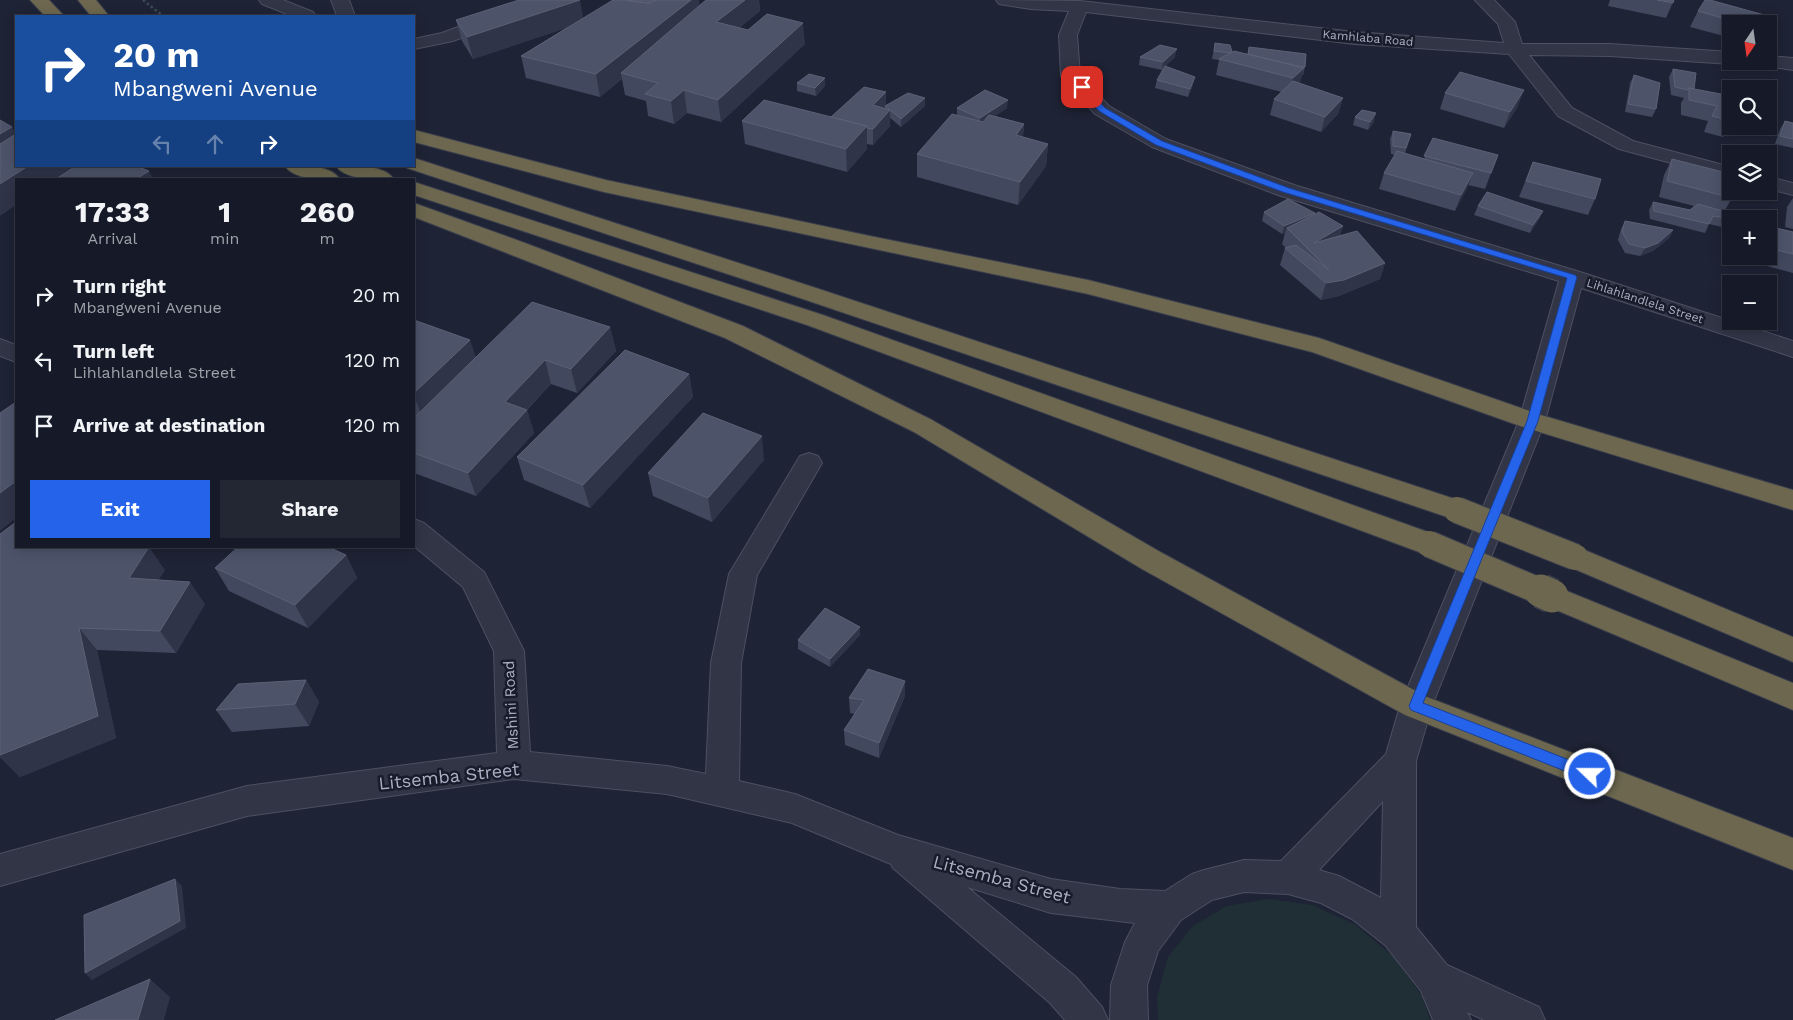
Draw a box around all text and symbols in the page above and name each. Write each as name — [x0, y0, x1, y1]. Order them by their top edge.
north arrow — [1722, 15, 1778, 70]
map controls — [1722, 15, 1777, 330]
street label: Kamhlaba Road — [1322, 27, 1414, 49]
text: 20 m — [113, 34, 199, 76]
icon: right — [30, 35, 95, 100]
pin — [1061, 66, 1103, 108]
icon: arrive — [1068, 73, 1096, 101]
text: Mbangweni Avenue — [113, 76, 318, 101]
button: search — [1722, 80, 1777, 135]
icon: left — [148, 130, 176, 158]
icon: ahead — [201, 130, 229, 158]
icon: right — [254, 130, 282, 158]
button: layers — [1722, 145, 1777, 200]
text: 17:33 — [75, 194, 150, 229]
text: 1 — [218, 194, 231, 229]
text: 260 — [299, 194, 355, 229]
button: + — [1722, 210, 1777, 265]
text: Arrival — [88, 229, 138, 248]
text: min — [210, 229, 239, 248]
text: m — [320, 229, 335, 248]
text: Turn right — [73, 275, 166, 298]
street label: Lihlahlandlela Street — [1585, 275, 1705, 327]
button: − — [1722, 275, 1777, 330]
icon: right — [30, 282, 58, 310]
text: 20 m — [353, 284, 400, 307]
text: Mbangweni Avenue — [73, 298, 222, 317]
text: Turn left — [73, 340, 154, 363]
icon: left — [30, 347, 58, 375]
text: 120 m — [345, 349, 400, 372]
text: Lihlahlandlela Street — [73, 363, 236, 382]
icon: arrive — [30, 412, 58, 440]
text: Arrive at destination — [73, 414, 265, 437]
text: 120 m — [345, 414, 400, 437]
button: Exit — [30, 480, 210, 538]
button: Share — [220, 480, 400, 538]
street label: Mshini Road — [500, 660, 522, 750]
position arrow — [1563, 747, 1615, 799]
street label: Litsemba Street — [378, 758, 521, 794]
street label: Litsemba Street — [931, 851, 1073, 908]

